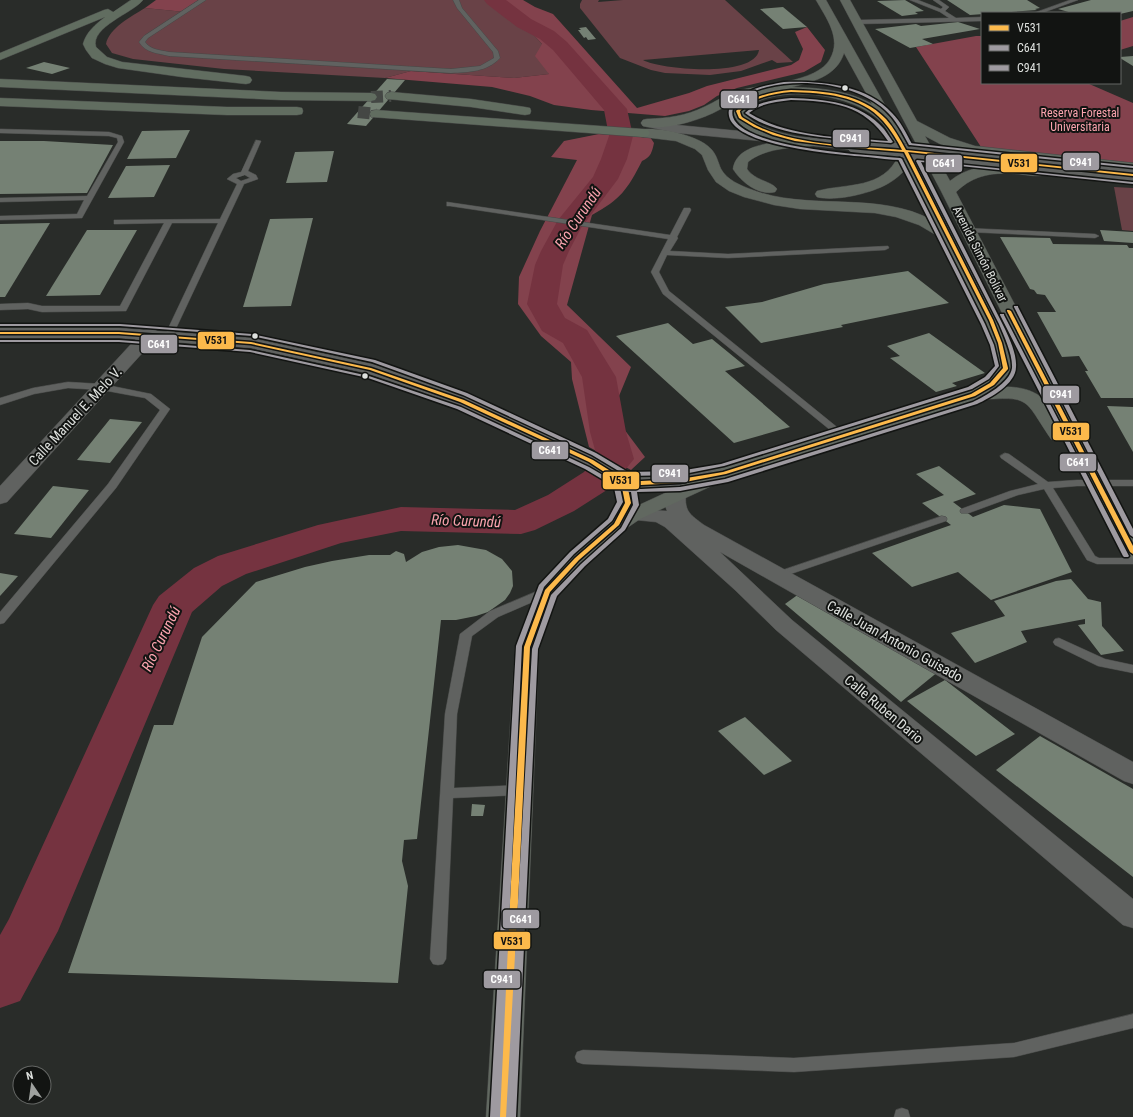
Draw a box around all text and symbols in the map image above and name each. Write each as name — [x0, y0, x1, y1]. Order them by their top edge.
legend — [981, 12, 1121, 84]
text: V531 — [1017, 21, 1042, 35]
text: C641 — [1017, 41, 1042, 55]
text: C941 — [1017, 61, 1042, 75]
unlabelled marker — [840, 83, 850, 93]
line badge: C641 — [720, 90, 758, 109]
text: C641 — [728, 93, 750, 106]
park label: Reserva Forestal Universitaria — [1041, 106, 1119, 134]
line badge: C941 — [832, 129, 870, 148]
text: C941 — [840, 132, 862, 145]
line badge: C941 — [1062, 152, 1100, 171]
line badge: V531 — [1000, 153, 1038, 173]
line badge: C641 — [925, 154, 963, 173]
text: C941 — [1070, 156, 1092, 169]
text: C641 — [933, 157, 955, 170]
text: V531 — [1007, 157, 1031, 170]
water label: Río Curundú — [551, 184, 605, 252]
street label: Avenida Simón Bolívar — [950, 204, 1010, 304]
line badge: V531 — [197, 331, 235, 350]
unlabelled marker — [250, 331, 260, 341]
line badge: C641 — [140, 334, 178, 354]
text: V531 — [204, 334, 228, 347]
text: C641 — [148, 338, 170, 351]
street label: Calle Manuel E. Melo V. — [25, 363, 125, 469]
unlabelled marker — [360, 371, 370, 381]
line badge: C941 — [1042, 385, 1080, 404]
text: C941 — [1050, 388, 1072, 401]
line badge: V531 — [1052, 422, 1090, 441]
text: V531 — [1059, 425, 1083, 438]
line badge: C641 — [531, 441, 569, 460]
text: C641 — [539, 444, 561, 457]
line badge: C641 — [1059, 453, 1097, 472]
text: C641 — [1067, 456, 1089, 469]
line badge: C941 — [651, 464, 689, 483]
text: C941 — [659, 467, 681, 480]
line badge: V531 — [602, 471, 640, 490]
text: V531 — [609, 474, 633, 487]
water label: Río Curundú — [431, 511, 501, 531]
street label: Calle Juan Antonio Guisado — [824, 597, 966, 685]
water label: Río Curundú — [138, 604, 184, 674]
street label: Calle Ruben Dario — [841, 671, 927, 747]
line badge: C641 — [502, 909, 540, 929]
text: C641 — [510, 913, 532, 926]
line badge: V531 — [493, 931, 531, 950]
text: V531 — [500, 935, 524, 948]
line badge: C941 — [483, 970, 521, 989]
text: C941 — [491, 973, 513, 986]
north arrow — [12, 1065, 52, 1105]
text: N — [25, 1069, 35, 1083]

